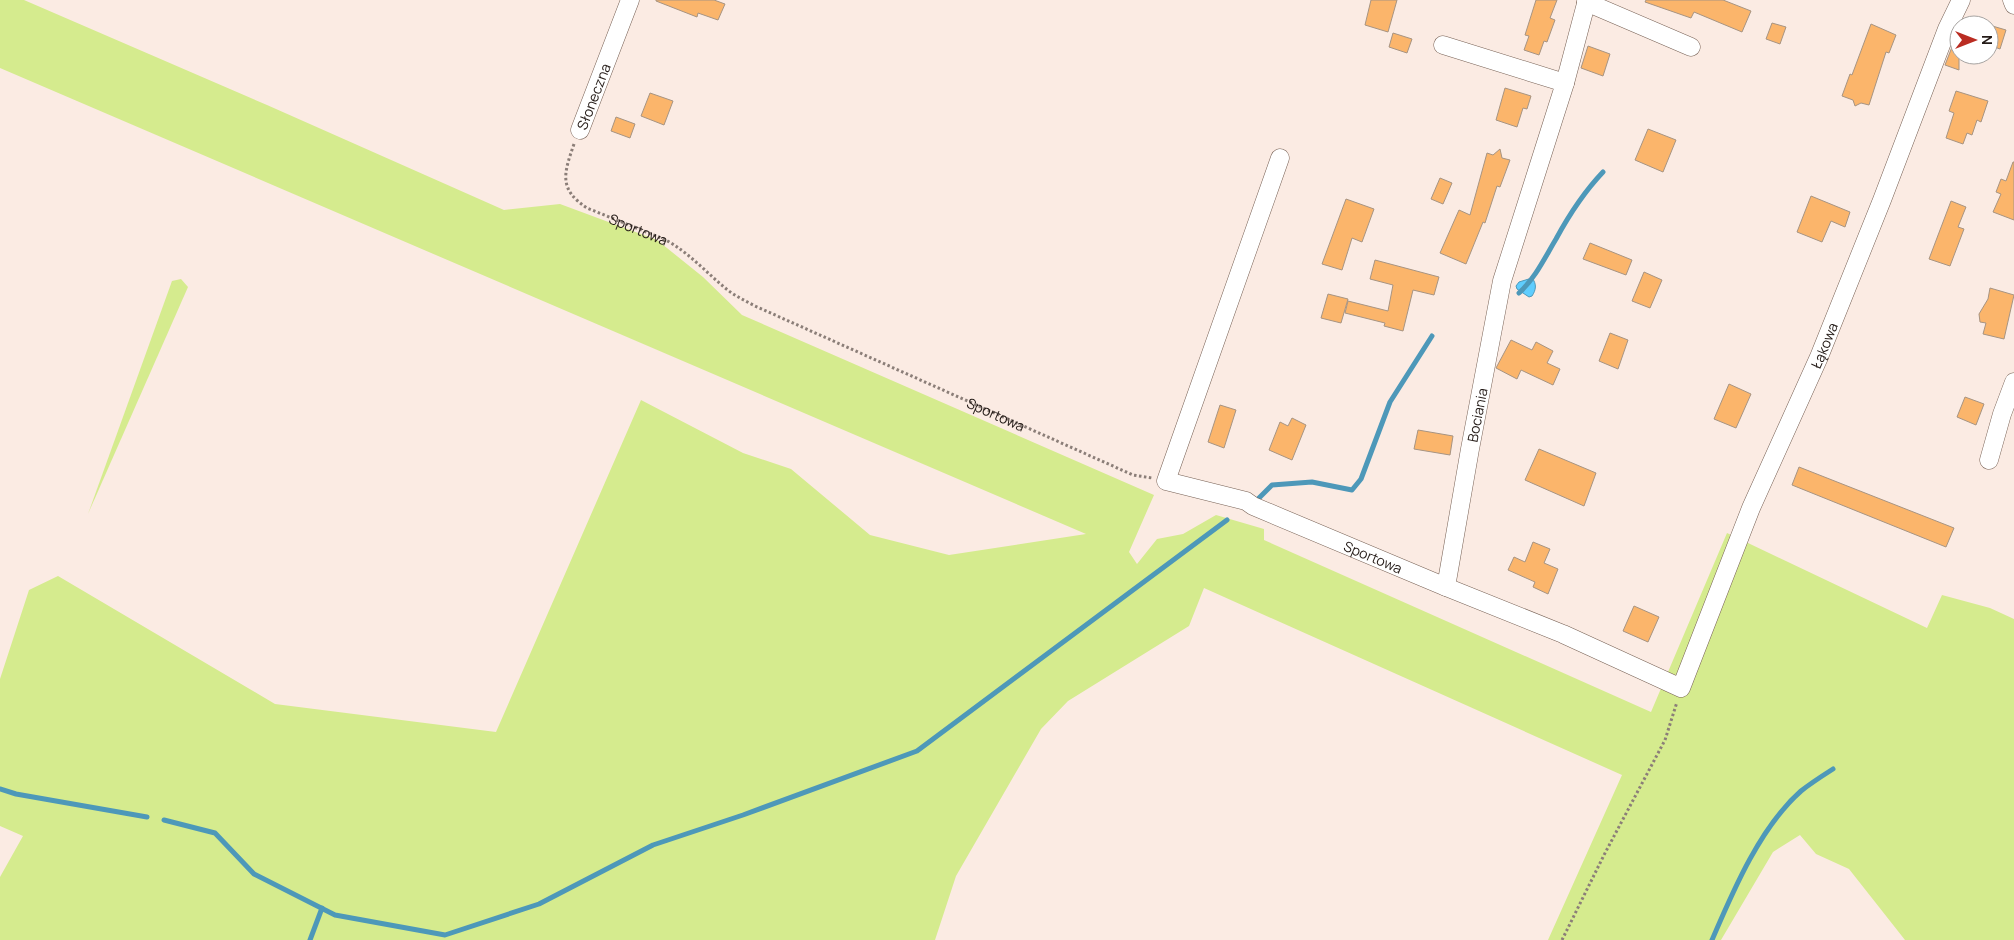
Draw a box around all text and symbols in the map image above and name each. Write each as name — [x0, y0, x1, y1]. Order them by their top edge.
north arrow — [1949, 15, 1999, 65]
text: N — [1978, 35, 1997, 45]
street label: Słoneczna — [572, 60, 614, 132]
street label: Sportowa — [606, 208, 671, 249]
street label: Łąkowa — [1806, 319, 1841, 371]
street label: Bociania — [1462, 386, 1492, 444]
street label: Sportowa — [964, 393, 1028, 435]
street label: Sportowa — [1341, 536, 1405, 577]

